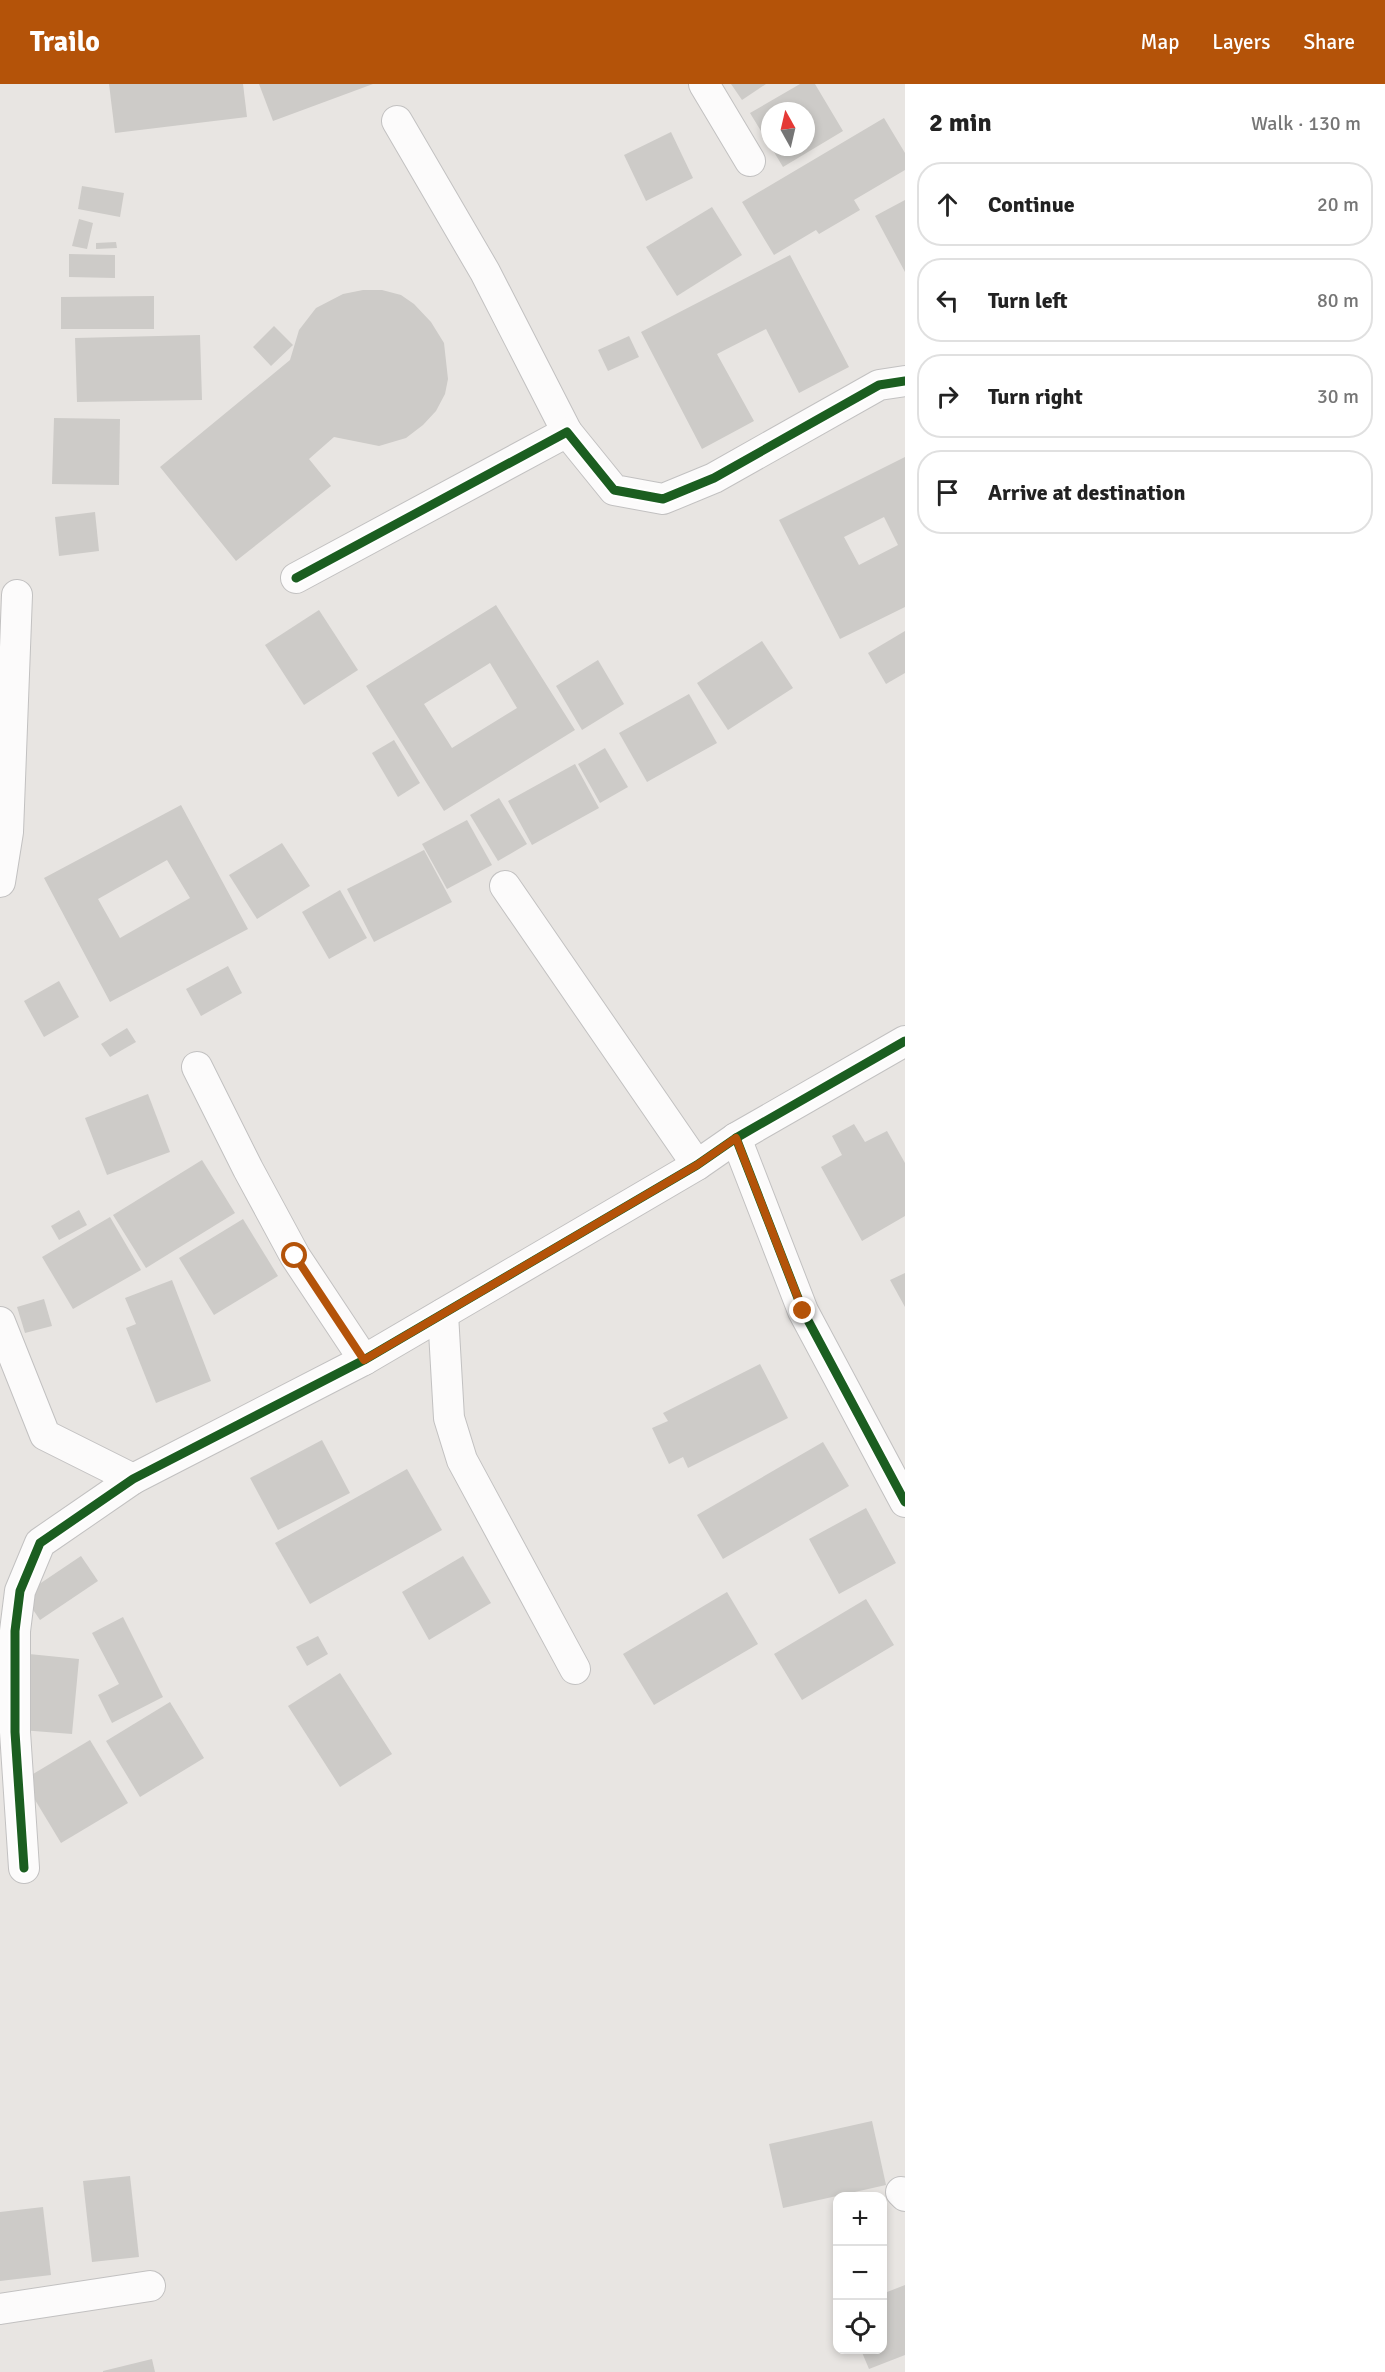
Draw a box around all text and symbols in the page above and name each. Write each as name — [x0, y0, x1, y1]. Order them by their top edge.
text: Trailo — [30, 25, 100, 59]
text: Map — [1141, 29, 1179, 55]
text: Layers — [1212, 29, 1270, 55]
text: Share — [1303, 29, 1355, 55]
north arrow — [761, 102, 815, 156]
text: 2 min — [929, 107, 992, 139]
text: Walk · 130 m — [1251, 111, 1361, 136]
icon: ahead — [931, 188, 964, 221]
text: Continue — [988, 191, 1075, 218]
text: 20 m — [1317, 192, 1359, 217]
icon: left — [931, 284, 964, 317]
text: Turn left — [988, 287, 1068, 314]
text: 80 m — [1317, 288, 1359, 313]
icon: right — [931, 380, 964, 413]
text: Turn right — [988, 383, 1083, 410]
text: 30 m — [1317, 384, 1359, 409]
icon: arrive — [931, 476, 964, 509]
text: Arrive at destination — [988, 479, 1185, 506]
route start — [281, 1242, 307, 1268]
route end — [789, 1297, 815, 1323]
map controls — [833, 2192, 887, 2354]
button: + — [833, 2192, 887, 2246]
button: − — [833, 2246, 887, 2300]
button: locate — [833, 2300, 887, 2354]

